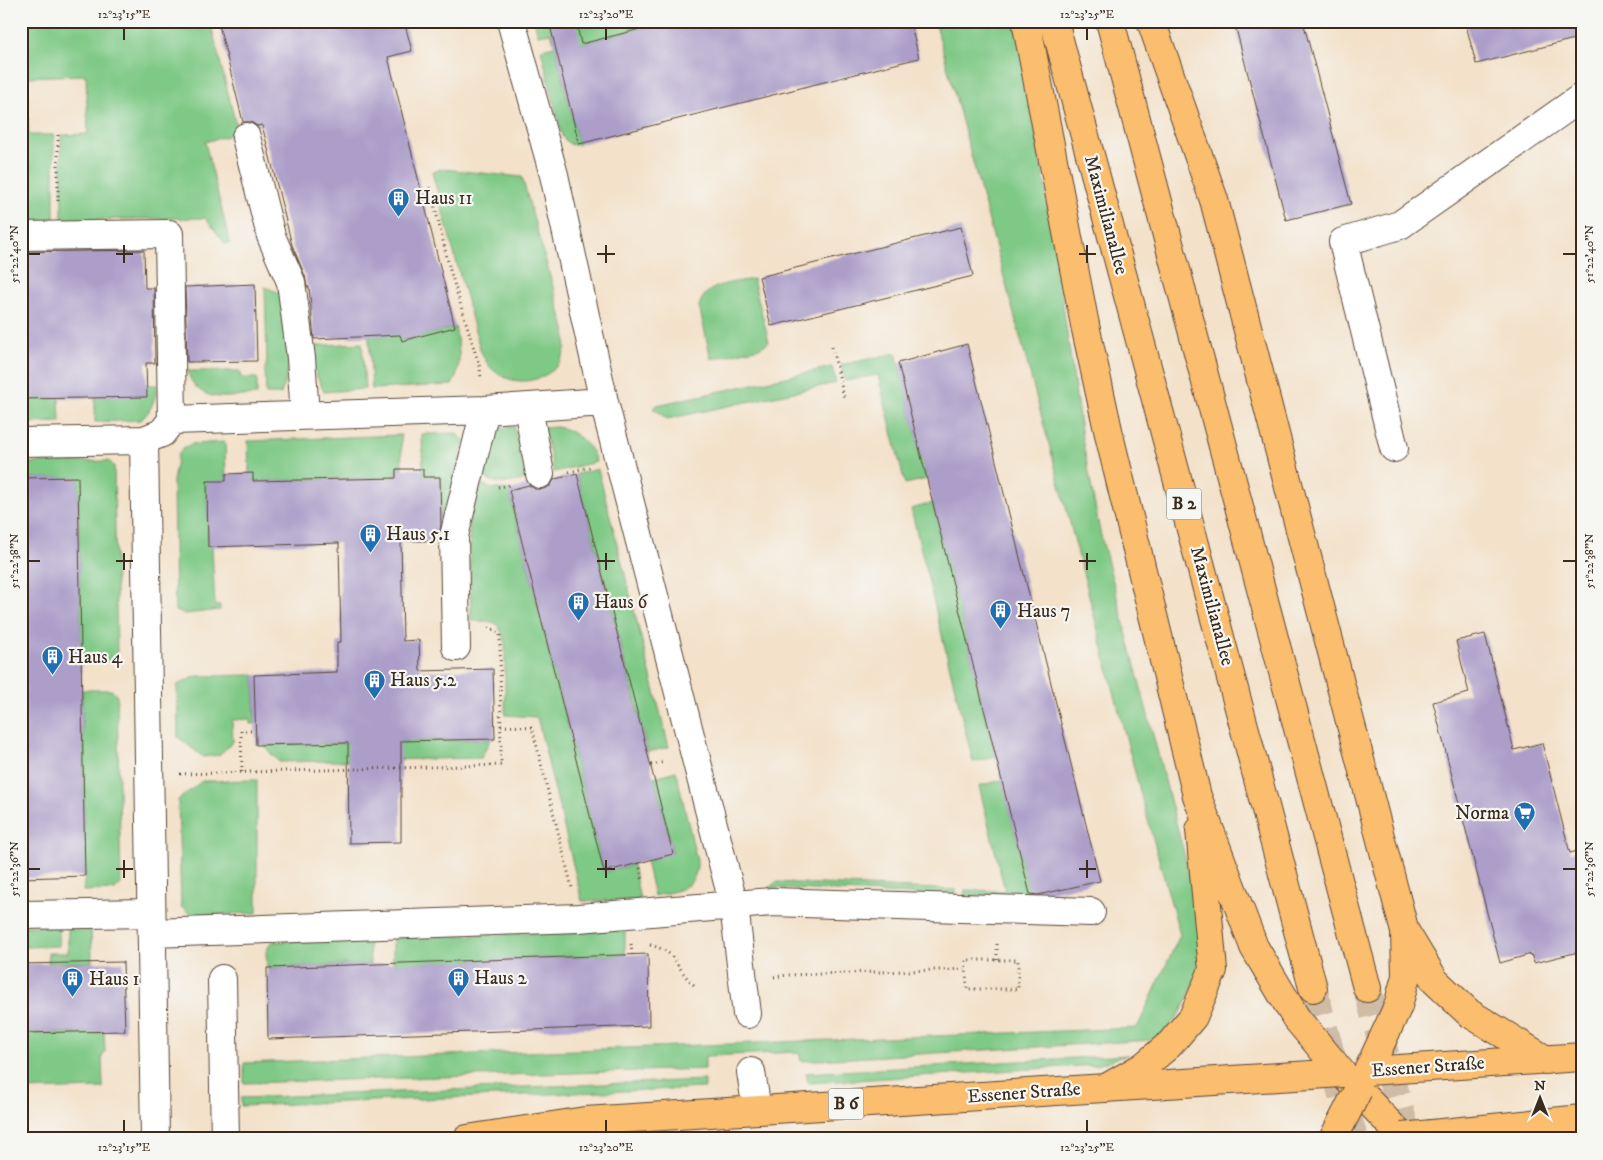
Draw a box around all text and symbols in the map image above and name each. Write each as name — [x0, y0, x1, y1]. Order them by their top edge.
text: 12°23'15"E — [98, 7, 151, 22]
text: 12°23'20"E — [579, 7, 634, 22]
text: 12°23'25"E — [1060, 7, 1114, 22]
street label: Maximilianallee — [1079, 153, 1133, 277]
building icon: Haus 11 — [387, 186, 411, 217]
place label: Haus 11 — [415, 187, 473, 210]
text: 51°22'40"N — [7, 225, 22, 283]
text: 51°22'40"N — [1582, 225, 1597, 283]
road number: B 2 — [1166, 488, 1202, 520]
building icon: Haus 5.1 — [358, 522, 382, 553]
place label: Haus 5.1 — [386, 523, 450, 546]
text: 51°22'38"N — [7, 533, 22, 589]
text: 51°22'38"N — [1582, 533, 1597, 589]
street label: Maximilianallee — [1185, 544, 1239, 668]
building icon: Haus 6 — [566, 590, 590, 621]
place label: Haus 6 — [594, 591, 649, 614]
building icon: Haus 7 — [989, 599, 1013, 630]
place label: Haus 7 — [1017, 600, 1071, 623]
building icon: Haus 4 — [40, 645, 64, 676]
place label: Haus 4 — [68, 646, 124, 669]
building icon: Haus 5.2 — [362, 668, 386, 699]
place label: Haus 5.2 — [390, 669, 457, 692]
supermarket icon: Norma — [1513, 801, 1537, 832]
place label: Norma — [1455, 802, 1509, 825]
text: 51°22'36"N — [7, 841, 22, 897]
text: 51°22'36"N — [1582, 841, 1597, 897]
building icon: Haus 2 — [446, 966, 470, 997]
building icon: Haus 1 — [61, 967, 85, 998]
place label: Haus 2 — [474, 967, 528, 990]
place label: Haus 1 — [89, 968, 140, 991]
street label: Essener Straße — [1371, 1052, 1486, 1082]
north arrow — [1516, 1072, 1566, 1122]
text: N — [1534, 1077, 1546, 1095]
street label: Essener Straße — [967, 1078, 1082, 1108]
road number: B 6 — [828, 1088, 864, 1120]
text: 12°23'15"E — [98, 1140, 151, 1155]
text: 12°23'20"E — [579, 1140, 634, 1155]
text: 12°23'25"E — [1060, 1140, 1114, 1155]

